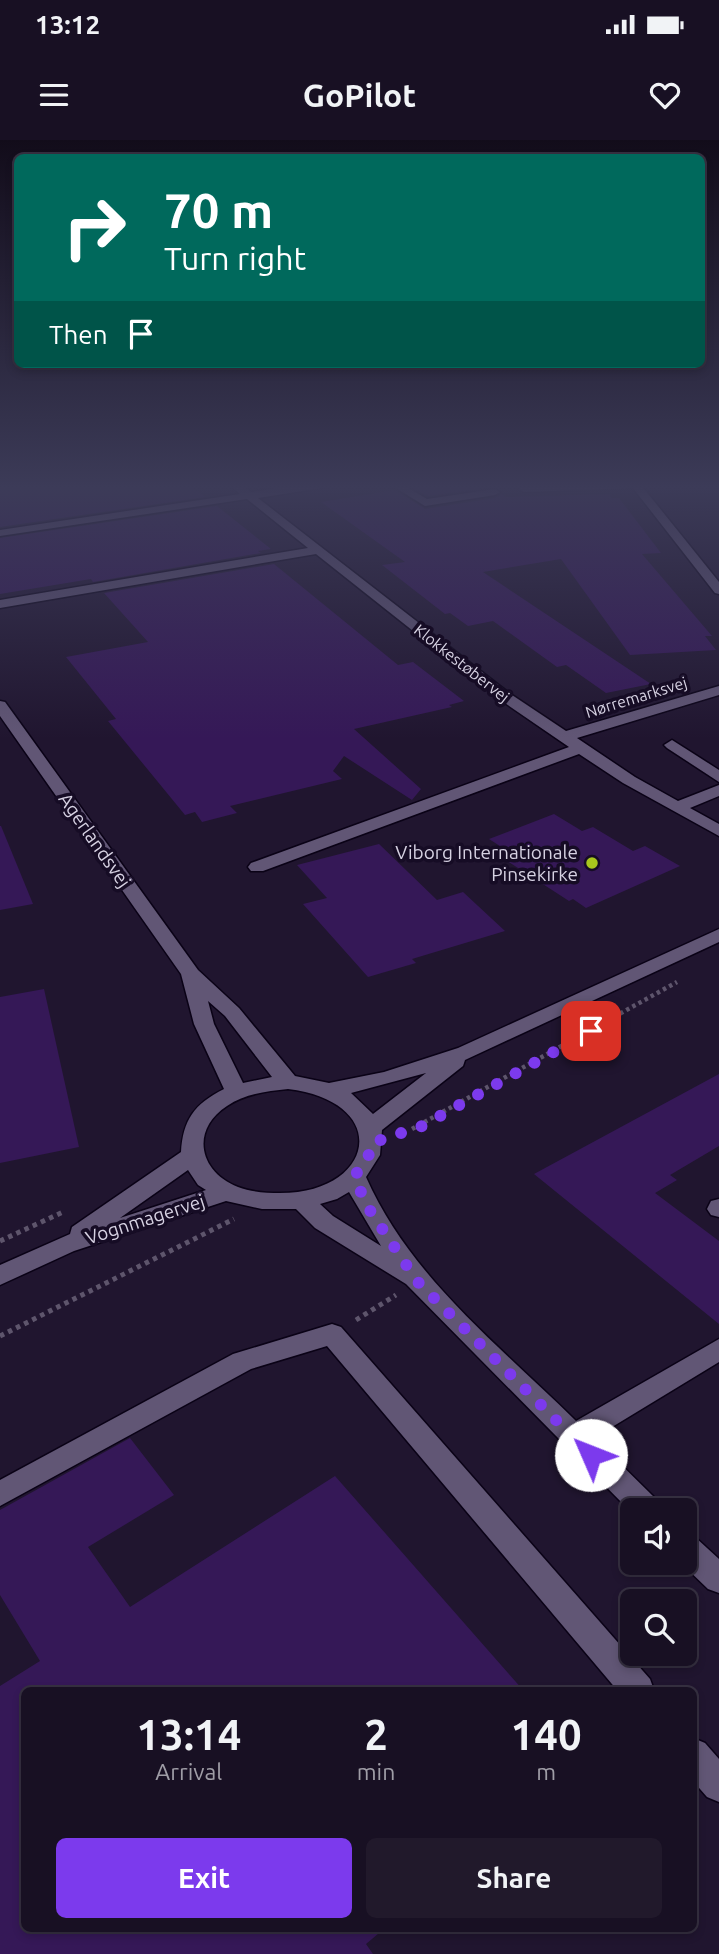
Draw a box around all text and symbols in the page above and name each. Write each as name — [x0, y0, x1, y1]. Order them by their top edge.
text: 13:12 — [35, 10, 100, 39]
icon: menu — [35, 76, 73, 114]
icon: heart — [646, 76, 684, 114]
text: GoPilot — [303, 77, 416, 113]
icon: right — [49, 182, 140, 273]
text: 70 m — [164, 182, 273, 237]
text: Turn right — [164, 240, 306, 276]
icon: arrive — [122, 315, 160, 353]
text: Then — [49, 320, 108, 349]
street label: Klokkestøbervej — [411, 620, 513, 706]
street label: Nørremarksvej — [583, 673, 689, 721]
street label: Agerlandsvej — [54, 789, 136, 891]
place label: Viborg Internationale Pinsekirke — [395, 841, 578, 885]
marker: Viborg Internationale Pinsekirke — [584, 855, 600, 871]
pin — [561, 1001, 621, 1061]
icon: arrive — [572, 1012, 610, 1050]
street label: Vognmagervej — [83, 1189, 207, 1249]
position arrow — [554, 1418, 628, 1492]
map controls — [620, 1498, 697, 1666]
button: sound — [620, 1498, 697, 1575]
button: search — [620, 1589, 697, 1666]
text: 13:14 — [136, 1711, 241, 1758]
text: 2 — [364, 1711, 388, 1758]
text: 140 — [511, 1711, 582, 1758]
text: Arrival — [155, 1759, 222, 1784]
text: min — [357, 1759, 395, 1784]
text: m — [536, 1759, 556, 1784]
button: Exit — [56, 1838, 352, 1918]
button: Share — [366, 1838, 662, 1918]

